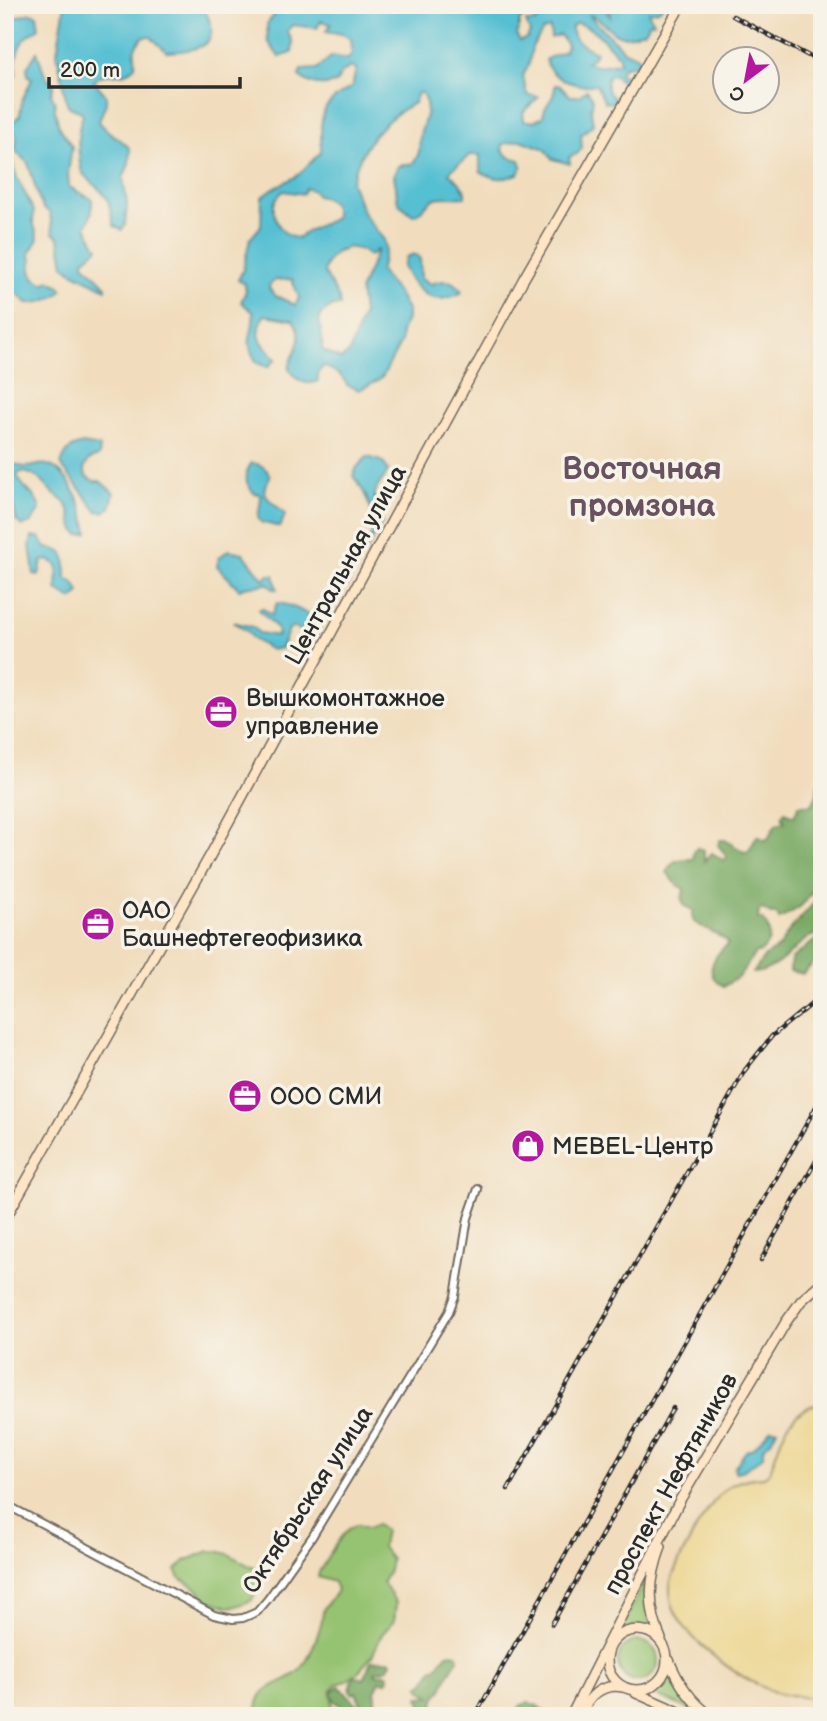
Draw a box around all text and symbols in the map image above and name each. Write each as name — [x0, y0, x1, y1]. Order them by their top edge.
scale bar — [49, 46, 240, 90]
north arrow — [712, 46, 782, 116]
text: 200 m — [60, 58, 120, 83]
text: С — [726, 80, 749, 106]
district label: Восточная промзона — [562, 450, 722, 526]
street label: Центральная улица — [279, 460, 413, 670]
place label: Вышкомонтажное управление — [246, 684, 445, 741]
office icon: Вышкомонтажное управление — [202, 693, 240, 731]
place label: ОАО Башнефтегеофизика — [122, 896, 363, 953]
office icon: ОАО Башнефтегеофизика — [79, 905, 117, 943]
office icon: ООО СМИ — [226, 1077, 264, 1115]
place label: ООО СМИ — [270, 1082, 382, 1111]
shop icon: MEBEL-Центр — [509, 1127, 547, 1165]
place label: MEBEL-Центр — [552, 1132, 714, 1161]
street label: проспект Нефтяников — [598, 1368, 744, 1600]
street label: Октябрьская улица — [237, 1401, 379, 1599]

